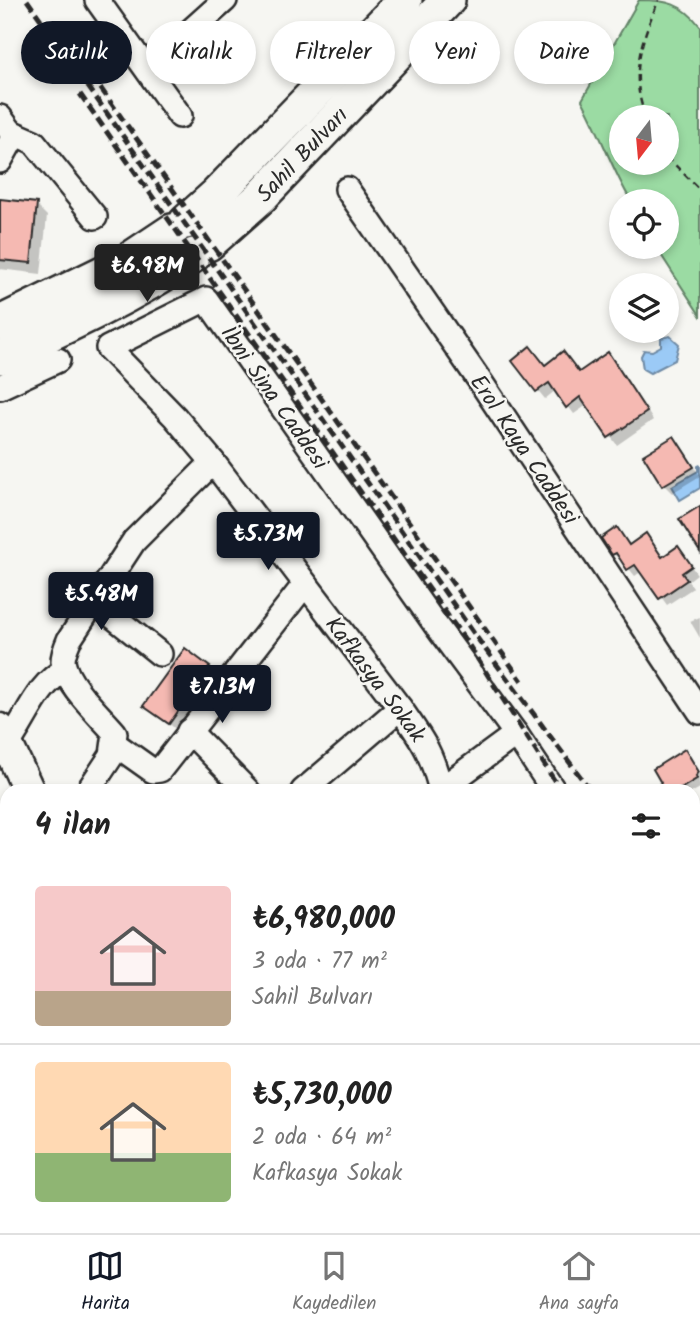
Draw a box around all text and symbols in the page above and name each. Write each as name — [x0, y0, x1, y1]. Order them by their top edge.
chip: Satılık — [21, 21, 132, 84]
chip: Kiralık — [146, 21, 256, 84]
chip: Filtreler — [270, 21, 395, 84]
chip: Yeni — [409, 21, 500, 84]
chip: Daire — [514, 21, 614, 84]
street label: Sahil Bulvarı — [248, 99, 358, 212]
north arrow — [609, 105, 679, 175]
map controls — [609, 105, 679, 343]
button: locate — [609, 189, 679, 259]
pin: ₺6.98M — [90, 244, 204, 304]
text: ₺6.98M — [110, 249, 184, 285]
button: layers — [609, 273, 679, 343]
street label: İbni Sina Caddesi — [210, 318, 338, 479]
street label: Erol Kaya Caddesi — [460, 368, 588, 534]
pin: ₺5.73M — [211, 512, 325, 572]
text: ₺5.73M — [233, 517, 303, 553]
pin: ₺5.48M — [44, 572, 158, 632]
text: ₺5.48M — [64, 577, 138, 613]
street label: Kafkasya Sokak — [315, 609, 434, 751]
pin: ₺7.13M — [165, 666, 279, 725]
text: ₺7.13M — [189, 670, 255, 706]
text: 4 ilan — [35, 802, 111, 850]
icon: filters — [627, 807, 665, 845]
text: ₺6,980,000 — [252, 896, 395, 944]
icon: home — [91, 914, 175, 998]
text: 3 oda · 77 m² — [252, 944, 387, 980]
text: Sahil Bulvarı — [252, 980, 373, 1016]
text: ₺5,730,000 — [252, 1072, 392, 1120]
icon: home — [91, 1090, 175, 1174]
text: 2 oda · 64 m² — [252, 1120, 391, 1156]
text: Kafkasya Sokak — [252, 1156, 402, 1192]
tab: Harita — [81, 1247, 130, 1319]
tab: Kaydedilen — [292, 1247, 376, 1319]
tab: Ana sayfa — [539, 1247, 619, 1319]

